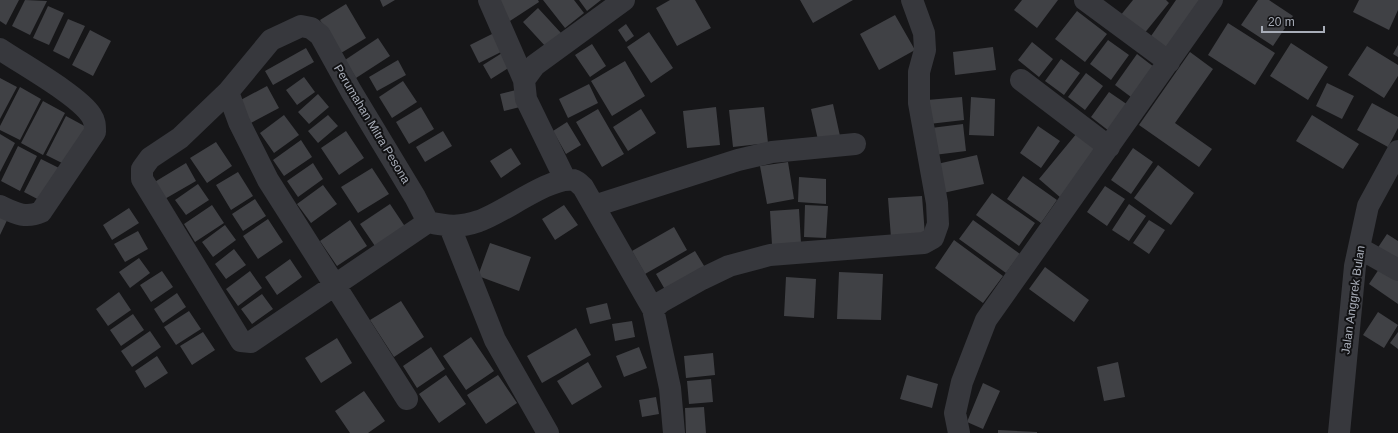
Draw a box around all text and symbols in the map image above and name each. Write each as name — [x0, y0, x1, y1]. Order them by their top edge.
scale bar — [1262, 8, 1324, 34]
text: 20 m — [1268, 15, 1295, 29]
street label: Perumahan Mitra Pesona — [331, 62, 413, 186]
street label: Jalan Anggrek Bulan — [1338, 245, 1368, 355]

